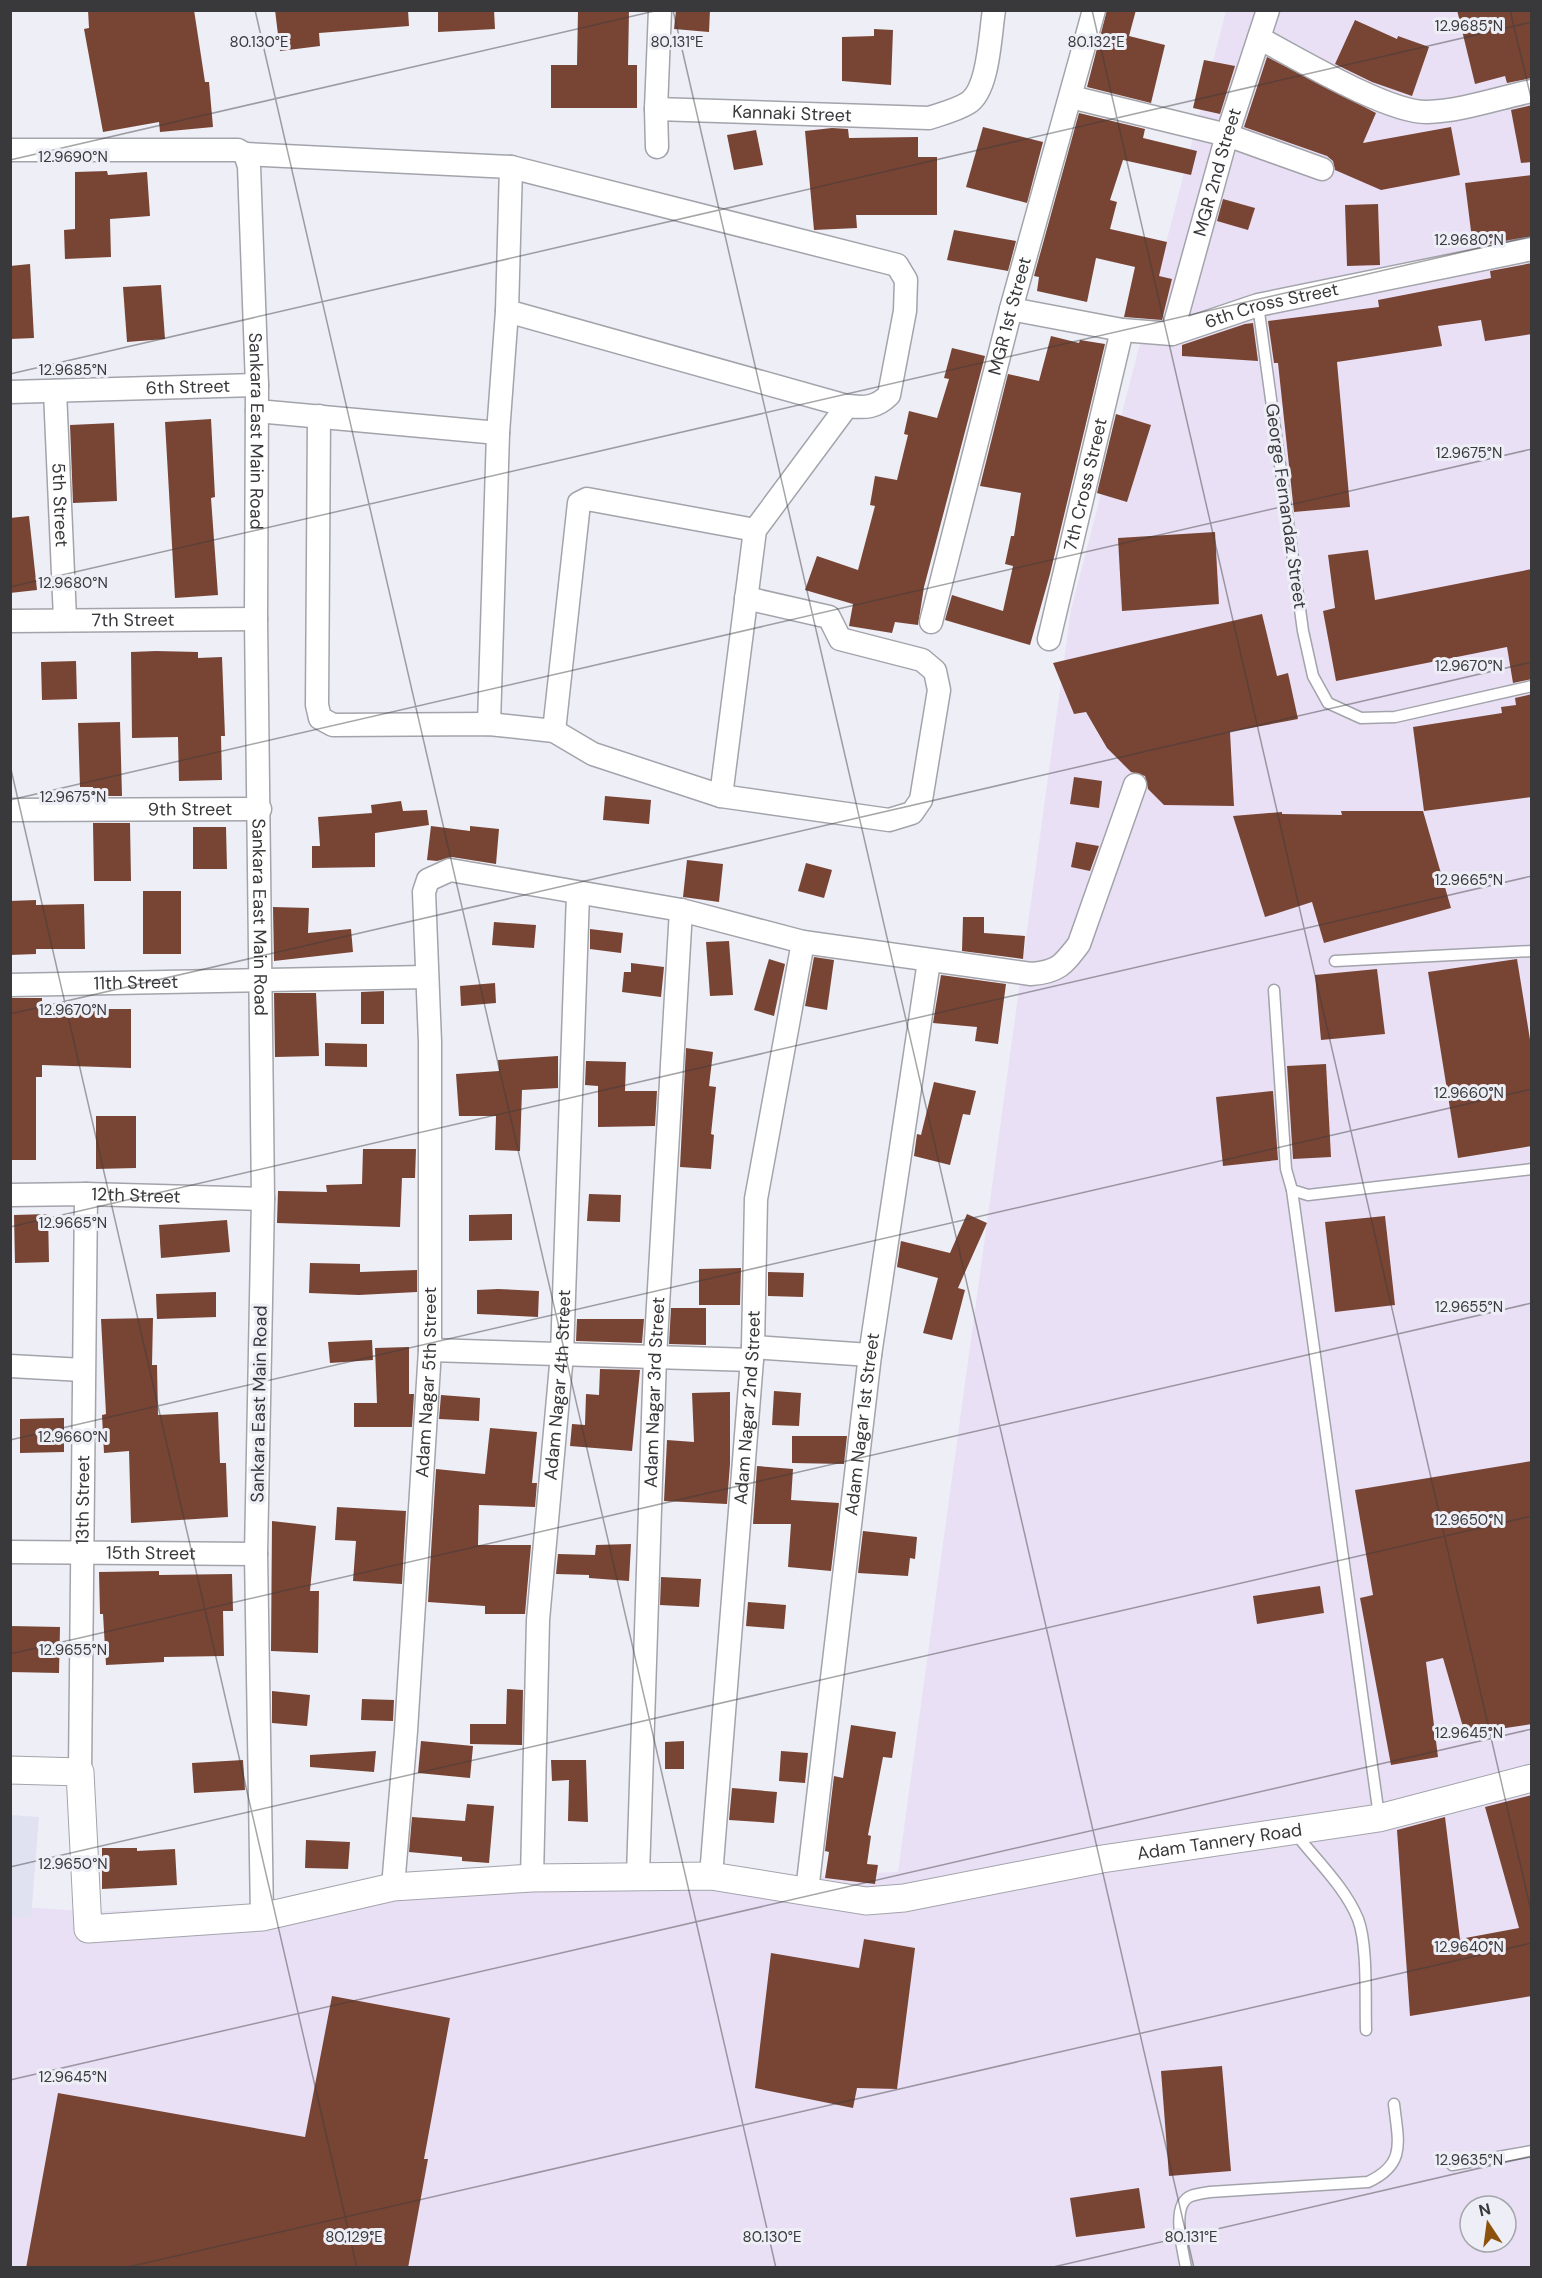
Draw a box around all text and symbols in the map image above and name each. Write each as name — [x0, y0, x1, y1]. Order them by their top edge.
text: 12.9685°N — [1435, 16, 1503, 36]
text: 80.130°E — [230, 32, 288, 52]
text: 80.131°E — [651, 32, 704, 52]
text: 80.132°E — [1067, 32, 1125, 52]
street label: Kannaki Street — [732, 100, 852, 127]
street label: MGR 2nd Street — [1188, 105, 1247, 239]
text: 12.9690°N — [38, 147, 108, 167]
text: 12.9680°N — [1434, 230, 1504, 250]
street label: MGR 1st Street — [983, 254, 1037, 378]
street label: 6th Cross Street — [1201, 277, 1341, 334]
street label: Sankara East Main Road — [243, 332, 269, 530]
text: 12.9685°N — [39, 360, 107, 380]
street label: 6th Street — [145, 374, 231, 400]
street label: George Fernandaz Street — [1260, 402, 1312, 610]
street label: 7th Cross Street — [1058, 415, 1113, 553]
text: 12.9675°N — [1436, 443, 1502, 463]
street label: 5th Street — [46, 462, 74, 548]
text: 12.9680°N — [38, 573, 108, 593]
street label: 7th Street — [91, 608, 175, 632]
text: 12.9670°N — [1435, 656, 1503, 676]
text: 12.9675°N — [40, 787, 106, 807]
street label: 9th Street — [148, 797, 232, 821]
street label: Sankara East Main Road — [246, 818, 273, 1016]
text: 12.9665°N — [1435, 870, 1503, 890]
street label: 11th Street — [93, 970, 178, 995]
text: 12.9670°N — [39, 1000, 107, 1020]
text: 12.9660°N — [1434, 1083, 1504, 1103]
street label: 12th Street — [91, 1182, 181, 1209]
text: 12.9665°N — [39, 1213, 107, 1233]
street label: Adam Nagar 5th Street — [410, 1287, 442, 1478]
street label: Adam Nagar 4th Street — [539, 1289, 576, 1481]
street label: Adam Nagar 3rd Street — [639, 1296, 670, 1488]
text: 12.9655°N — [1435, 1297, 1503, 1317]
street label: Sankara East Main Road — [245, 1305, 273, 1503]
street label: Adam Nagar 2nd Street — [729, 1310, 766, 1506]
street label: Adam Nagar 1st Street — [839, 1331, 885, 1517]
text: 12.9660°N — [38, 1427, 108, 1447]
street label: 13th Street — [70, 1455, 95, 1545]
text: 12.9650°N — [1434, 1510, 1504, 1530]
street label: 15th Street — [106, 1541, 196, 1566]
text: 12.9655°N — [39, 1640, 107, 1660]
text: 12.9645°N — [1435, 1723, 1503, 1743]
street label: Adam Tannery Road — [1135, 1818, 1303, 1866]
text: 12.9650°N — [38, 1854, 108, 1874]
text: 12.9640°N — [1434, 1937, 1504, 1957]
text: 12.9645°N — [39, 2067, 107, 2087]
text: 12.9635°N — [1435, 2150, 1503, 2170]
north arrow — [1458, 2194, 1518, 2254]
text: N — [1477, 2198, 1493, 2221]
text: 80.129°E — [325, 2227, 383, 2247]
text: 80.130°E — [743, 2227, 801, 2247]
text: 80.131°E — [1165, 2227, 1218, 2247]

